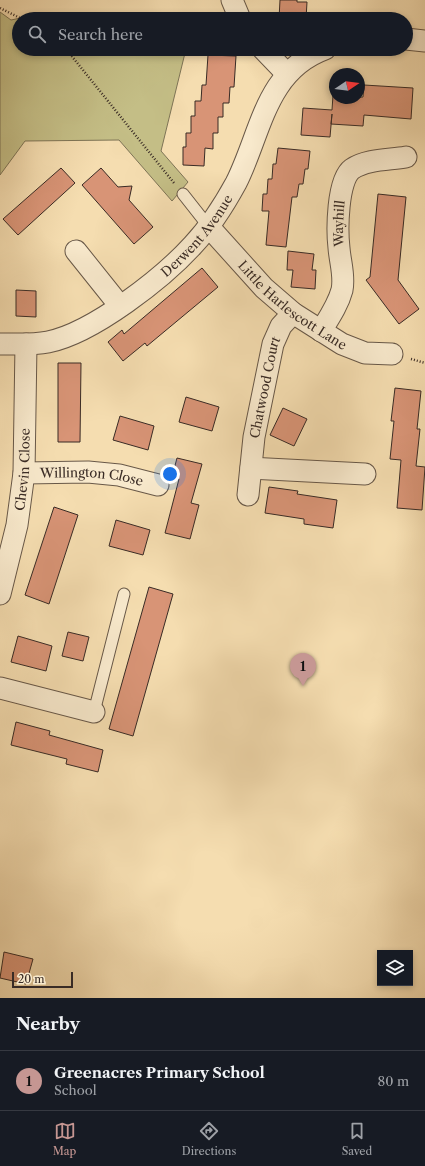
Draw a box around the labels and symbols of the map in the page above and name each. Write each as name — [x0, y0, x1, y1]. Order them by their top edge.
north arrow — [329, 68, 365, 104]
street label: Derwent Avenue — [157, 192, 236, 280]
street label: Wayhill — [330, 199, 348, 248]
street label: Little Harlescott Lane — [235, 257, 349, 353]
street label: Chatwood Court — [246, 333, 284, 440]
street label: Chevin Close — [11, 428, 33, 512]
street label: Willington Close — [39, 464, 145, 489]
your location — [160, 464, 180, 484]
pin: 1 — [290, 653, 316, 686]
scale bar — [12, 970, 73, 989]

